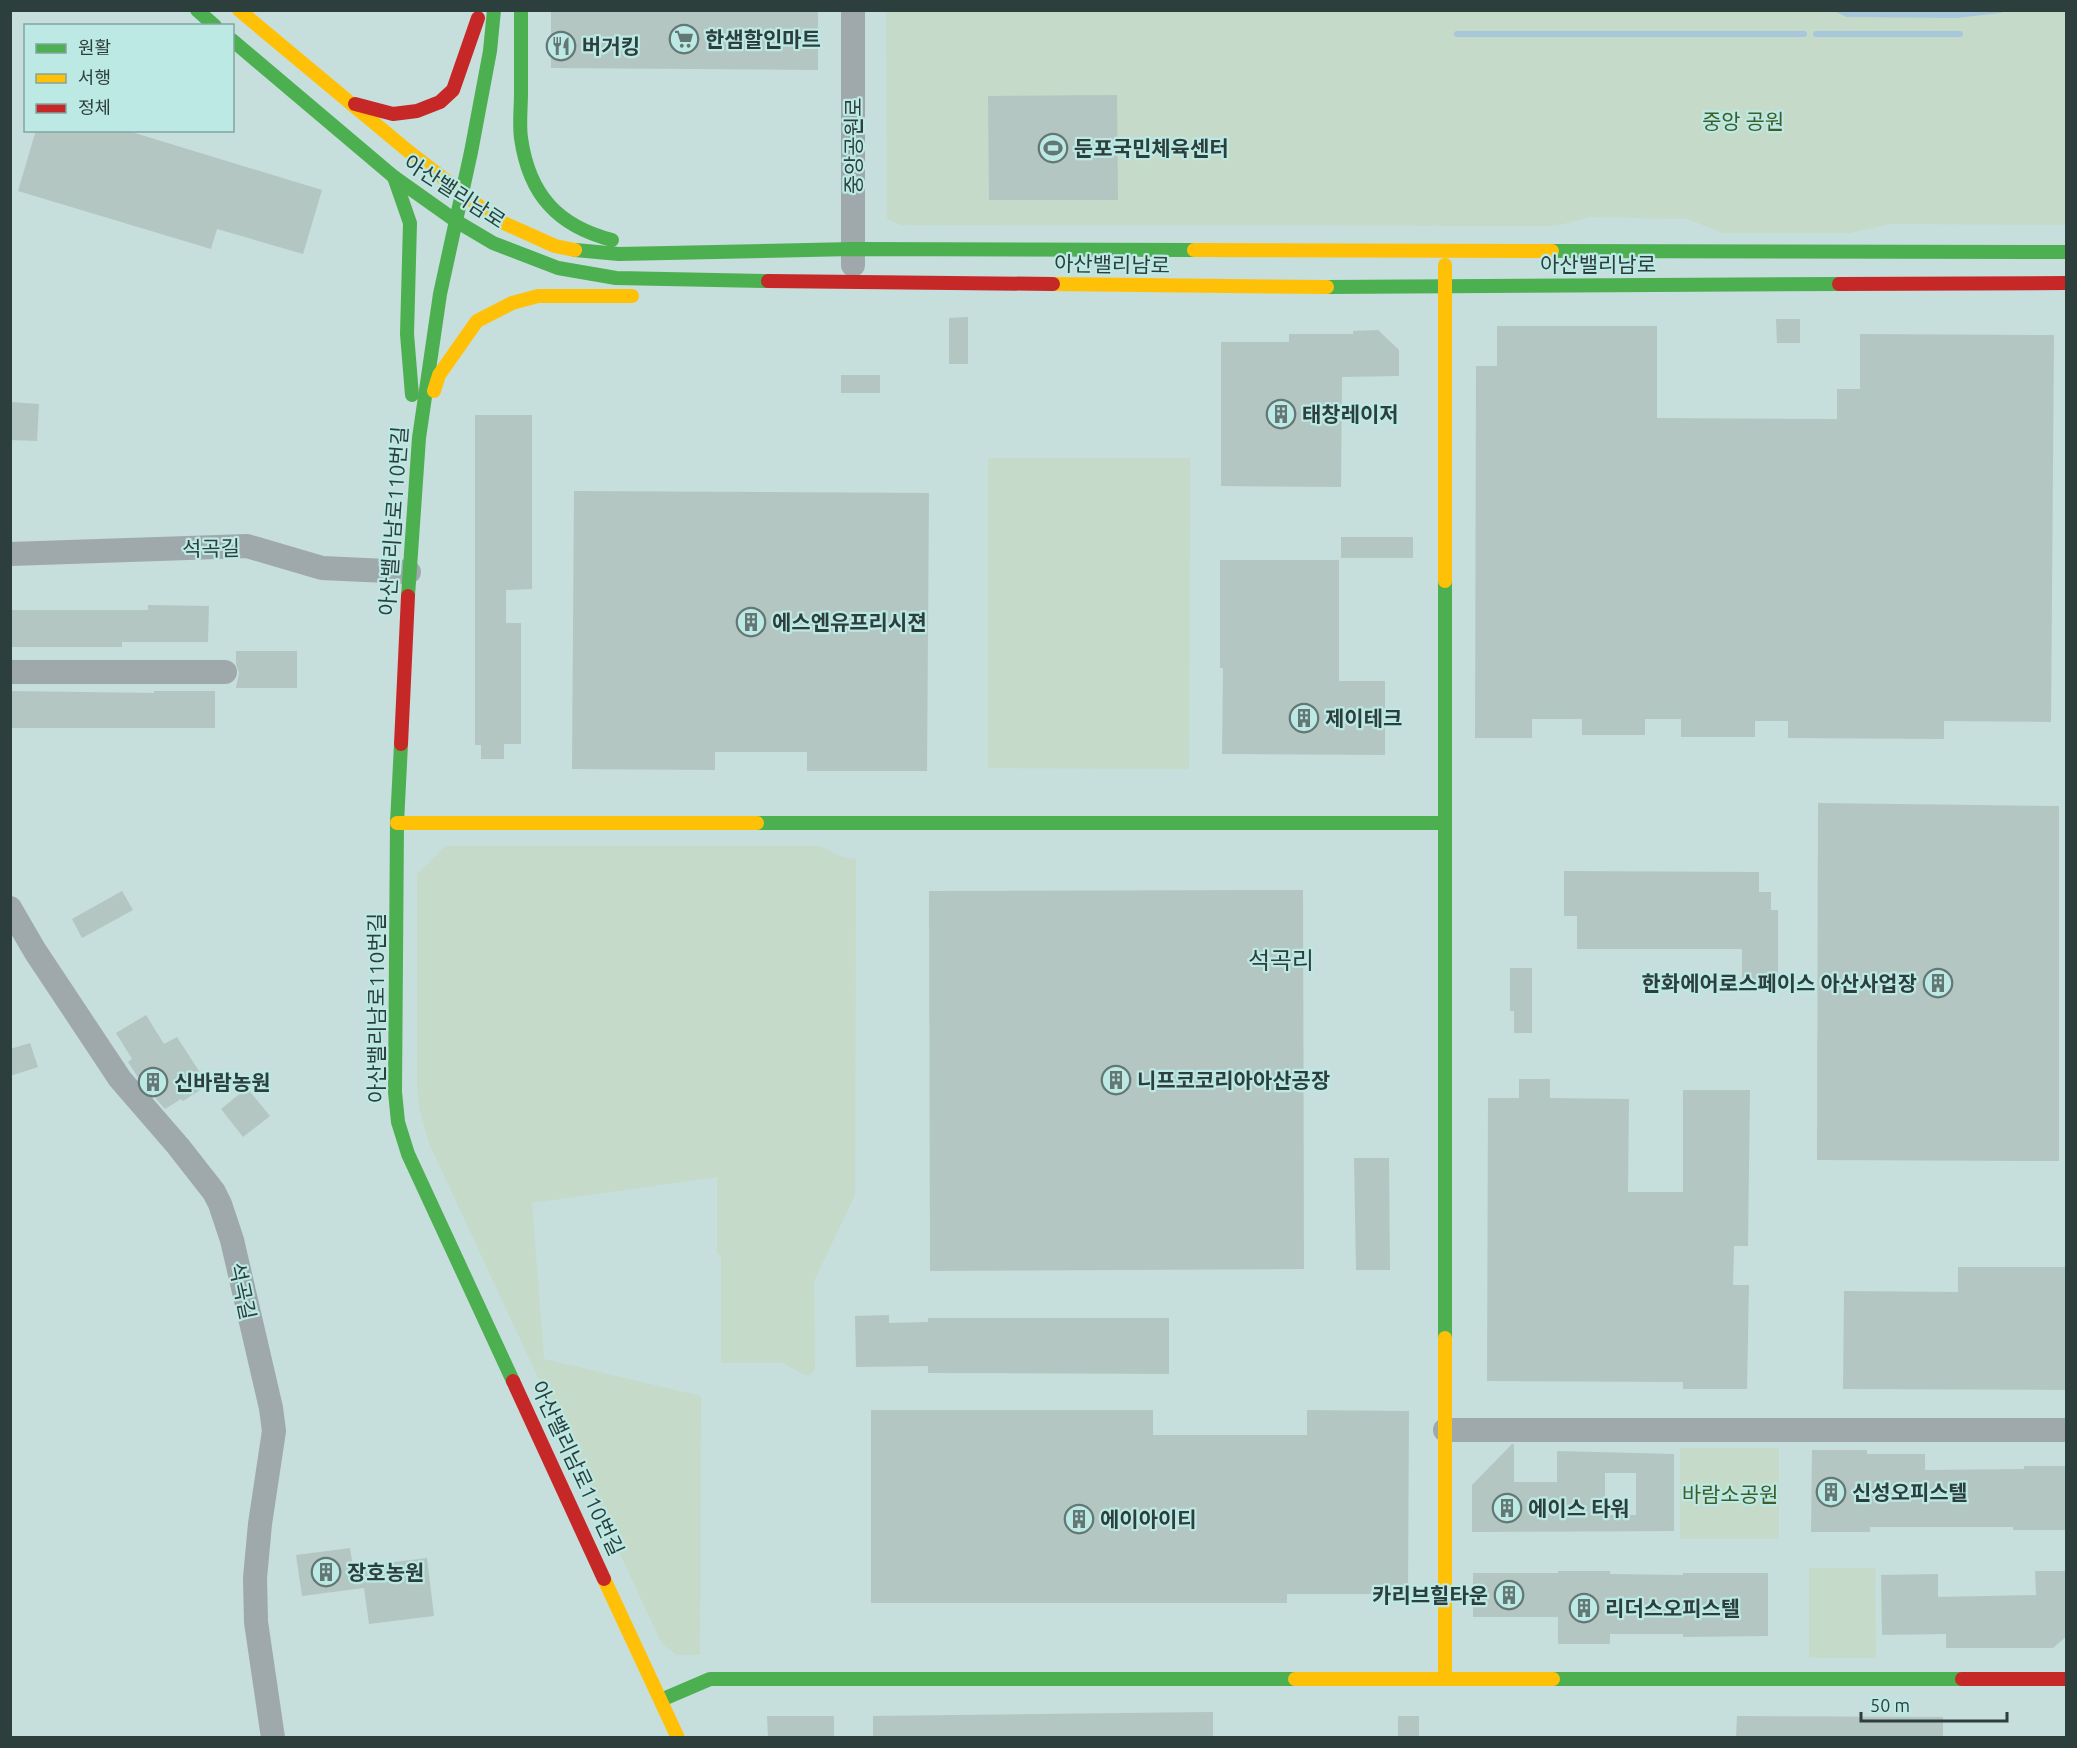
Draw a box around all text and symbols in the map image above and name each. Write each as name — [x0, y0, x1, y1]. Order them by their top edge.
supermarket icon: 한샘할인마트 — [668, 23, 700, 55]
legend — [24, 24, 234, 132]
place label: 한샘할인마트 — [705, 27, 821, 51]
restaurant icon: 버거킹 — [545, 30, 577, 62]
place label: 버거킹 — [582, 34, 640, 58]
text: 원활 — [78, 37, 111, 57]
text: 서행 — [78, 67, 111, 87]
text: 정체 — [78, 97, 111, 117]
street label: 중앙공원로 — [841, 98, 865, 194]
park label: 중앙 공원 — [1702, 109, 1784, 133]
sports icon: 둔포국민체육센터 — [1037, 132, 1069, 164]
place label: 둔포국민체육센터 — [1074, 136, 1229, 160]
street label: 아산밸리남로 — [400, 149, 510, 233]
street label: 아산밸리남로 — [1054, 251, 1170, 277]
street label: 아산밸리남로 — [1540, 252, 1656, 276]
building icon: 태창레이저 — [1265, 398, 1297, 430]
place label: 태창레이저 — [1302, 402, 1399, 426]
street label: 아산밸리남로110번길 — [374, 425, 412, 617]
street label: 석곡길 — [182, 535, 240, 561]
building icon: 에스엔유프리시젼 — [735, 606, 767, 638]
place label: 에스엔유프리시젼 — [772, 610, 927, 634]
building icon: 제이테크 — [1288, 702, 1320, 734]
place label: 제이테크 — [1325, 706, 1402, 730]
street label: 아산밸리남로110번길 — [364, 913, 388, 1103]
district label: 석곡리 — [1248, 947, 1314, 974]
building icon: 한화에어로스페이스 아산사업장 — [1922, 967, 1954, 999]
place label: 한화에어로스페이스 아산사업장 — [1642, 971, 1917, 995]
building icon: 니프코코리아아산공장 — [1100, 1064, 1132, 1096]
building icon: 신바람농원 — [137, 1066, 169, 1098]
place label: 니프코코리아아산공장 — [1137, 1068, 1330, 1092]
place label: 신바람농원 — [174, 1070, 271, 1094]
street label: 석곡길 — [225, 1260, 261, 1322]
street label: 아산밸리남로110번길 — [527, 1377, 629, 1559]
building icon: 신성오피스텔 — [1815, 1476, 1847, 1508]
place label: 신성오피스텔 — [1852, 1480, 1968, 1504]
park label: 바람소공원 — [1682, 1482, 1778, 1506]
building icon: 에이스 타워 — [1491, 1492, 1523, 1524]
place label: 에이스 타워 — [1528, 1496, 1630, 1520]
building icon: 에이아이티 — [1063, 1503, 1095, 1535]
place label: 에이아이티 — [1100, 1507, 1197, 1531]
building icon: 장호농원 — [310, 1556, 342, 1588]
place label: 장호농원 — [347, 1560, 424, 1584]
building icon: 카리브힐타운 — [1493, 1579, 1525, 1611]
place label: 카리브힐타운 — [1372, 1583, 1488, 1607]
building icon: 리더스오피스텔 — [1568, 1592, 1600, 1624]
place label: 리더스오피스텔 — [1605, 1596, 1740, 1620]
scale bar — [1861, 1685, 2006, 1723]
text: 50 m — [1870, 1695, 1910, 1715]

